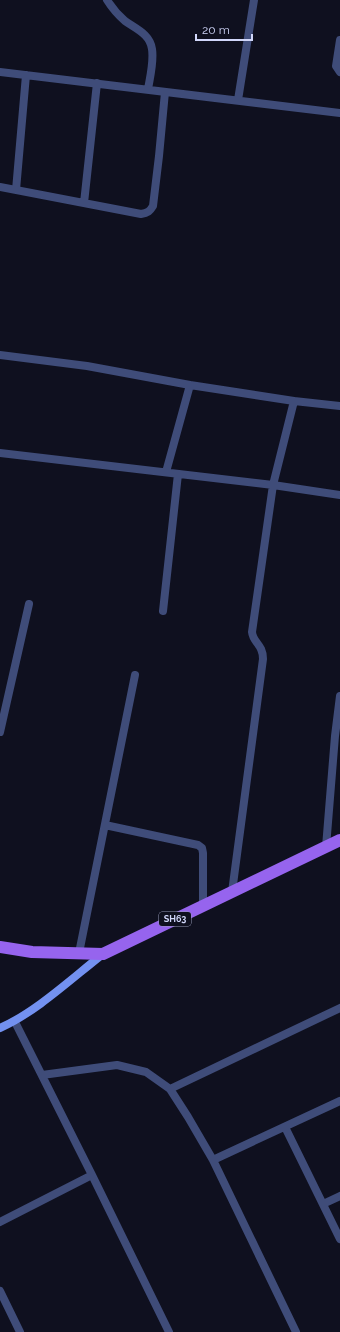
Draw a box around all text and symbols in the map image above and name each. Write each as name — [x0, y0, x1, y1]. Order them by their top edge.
scale bar — [196, 16, 252, 42]
text: 20 m — [202, 23, 230, 37]
road number: SH63 — [159, 912, 191, 926]

